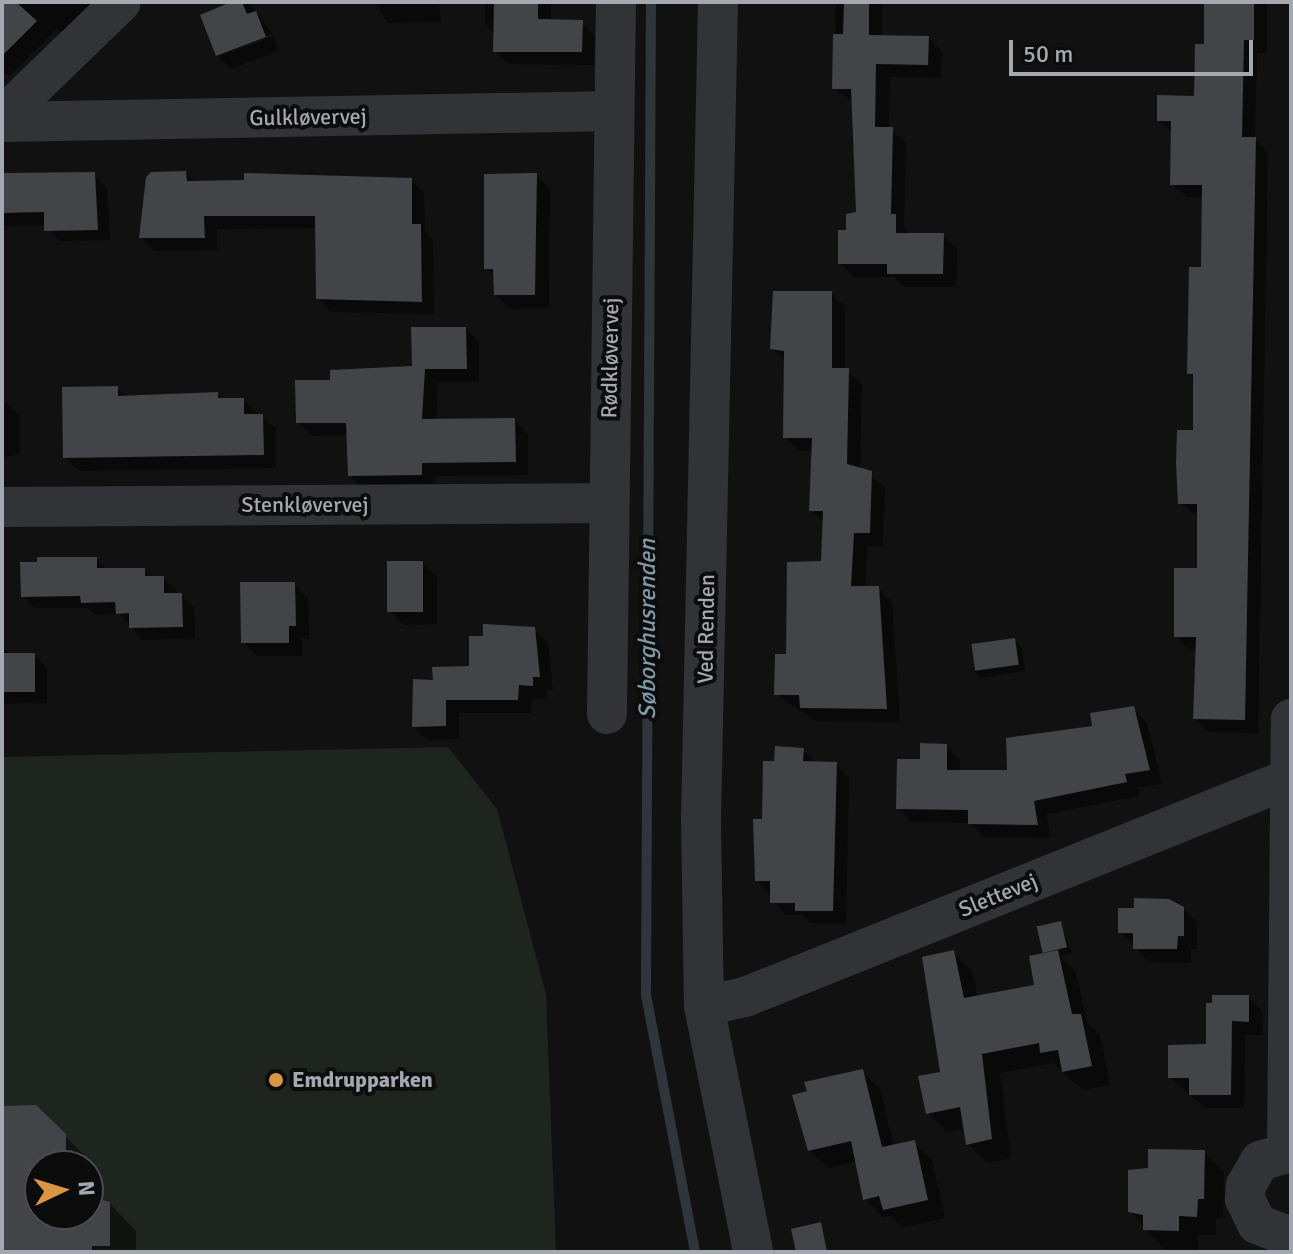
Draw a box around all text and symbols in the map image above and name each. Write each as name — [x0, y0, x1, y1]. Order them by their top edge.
scale bar — [1013, 24, 1257, 74]
text: 50 m — [1023, 39, 1073, 69]
street label: Gulkløvervej — [249, 103, 367, 131]
street label: Rødkløvervej — [596, 297, 624, 419]
street label: Stenkløvervej — [241, 492, 369, 518]
water label: Søborghusrenden — [634, 539, 662, 719]
street label: Ved Renden — [692, 574, 720, 684]
street label: Slettevej — [955, 867, 1041, 923]
place label: Emdrupparken — [292, 1067, 433, 1093]
marker: Emdrupparken — [267, 1071, 285, 1089]
north arrow — [24, 1150, 104, 1230]
text: N — [72, 1180, 100, 1197]

